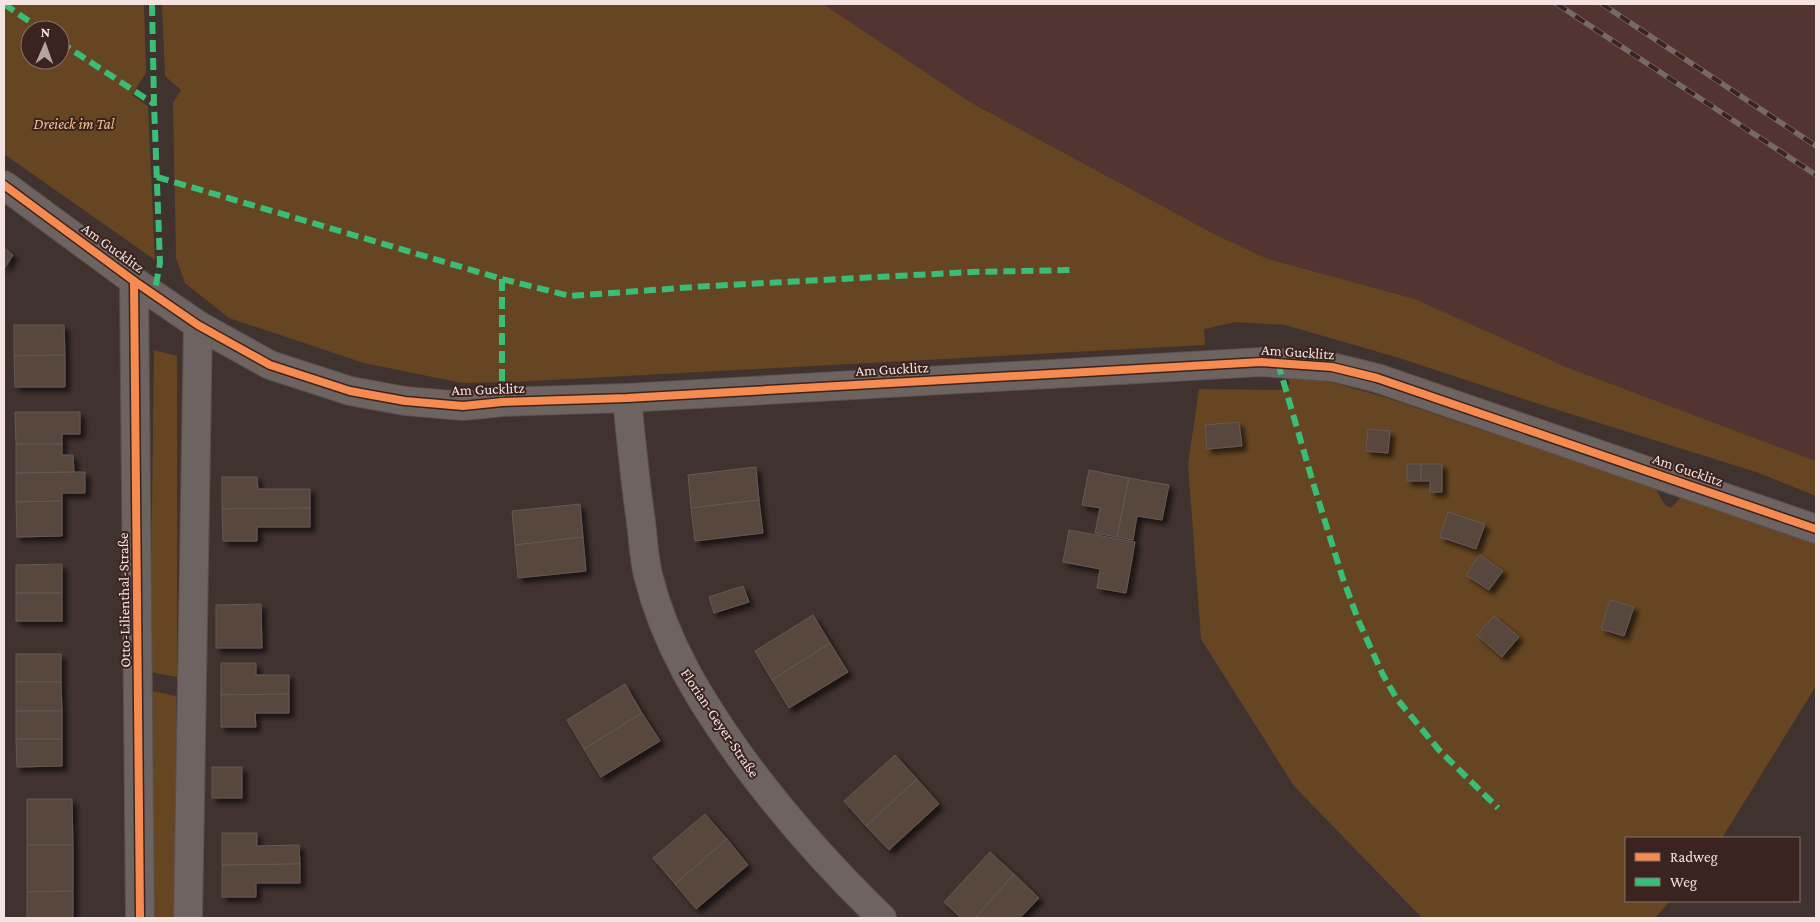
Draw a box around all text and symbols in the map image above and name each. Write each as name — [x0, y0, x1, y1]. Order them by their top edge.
north arrow — [20, 20, 70, 70]
text: N — [40, 24, 51, 40]
park label: Dreieck im Tal — [33, 116, 115, 132]
street label: Am Gucklitz — [79, 220, 147, 276]
street label: Am Gucklitz — [1261, 341, 1335, 363]
street label: Am Gucklitz — [855, 359, 929, 379]
street label: Am Gucklitz — [451, 380, 525, 398]
street label: Am Gucklitz — [1651, 451, 1725, 489]
street label: Otto-Lilienthal-Straße — [115, 532, 133, 668]
street label: Florian-Geyer-Straße — [677, 666, 763, 781]
legend — [1625, 837, 1800, 902]
text: Radweg — [1670, 849, 1718, 866]
text: Weg — [1670, 874, 1697, 891]

